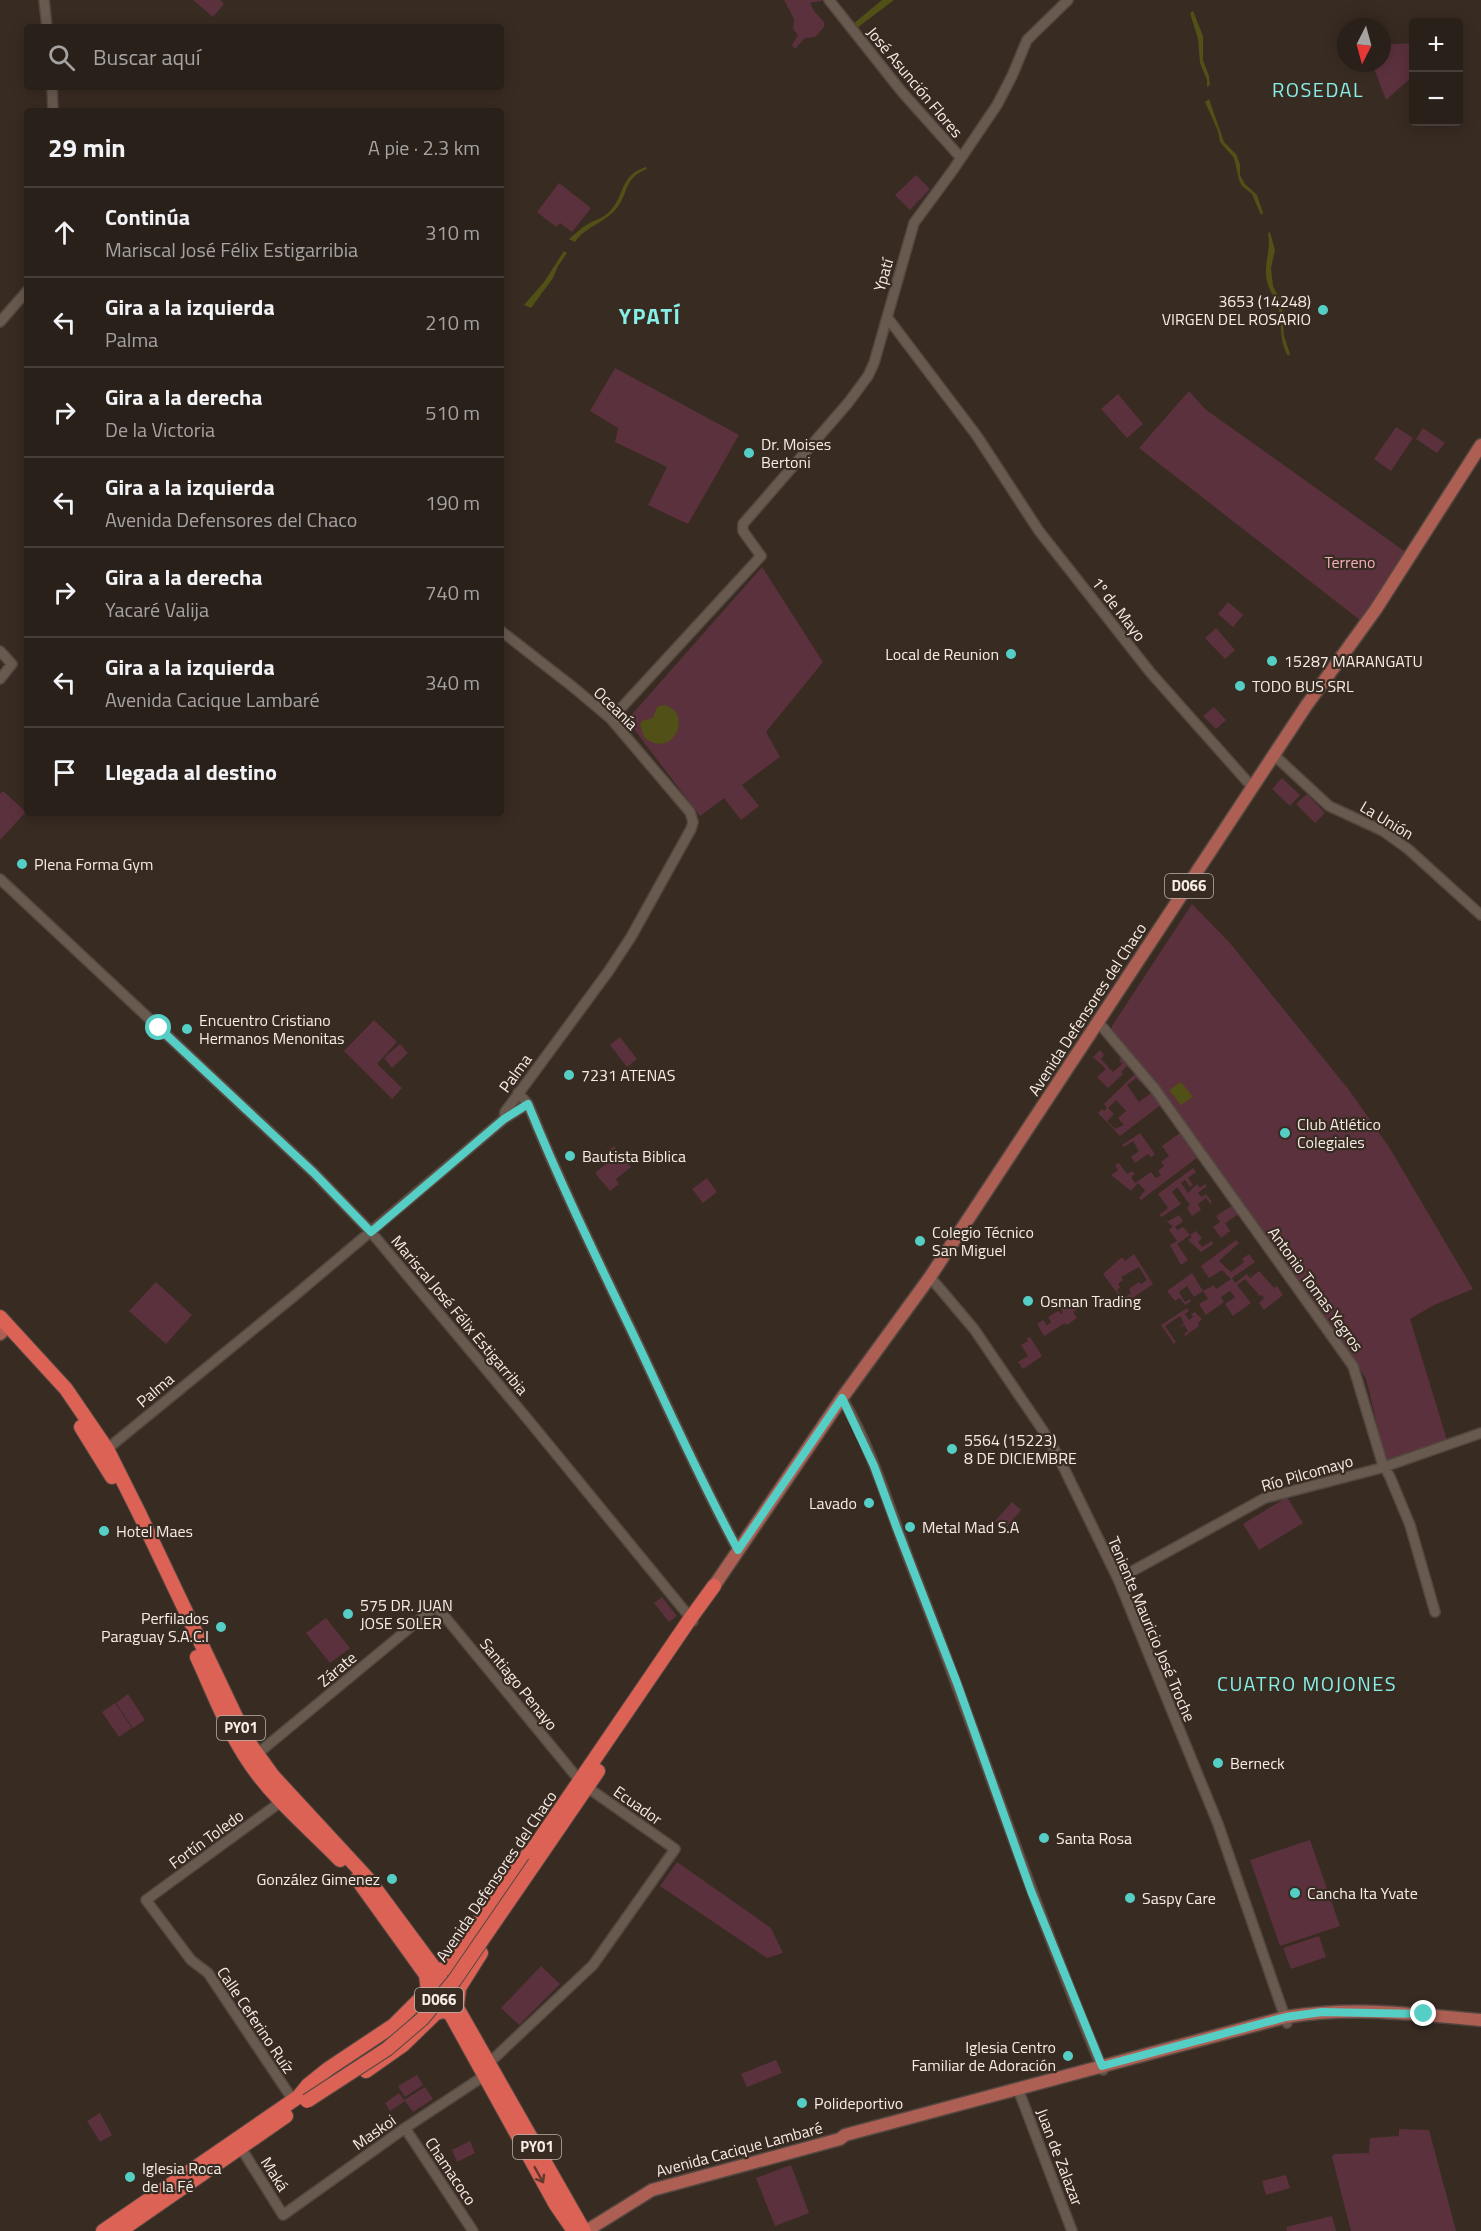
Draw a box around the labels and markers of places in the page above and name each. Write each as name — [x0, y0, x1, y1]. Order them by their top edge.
place label: 3653 (14248) VIRGEN DEL ROSARIO — [1162, 289, 1311, 331]
marker: 3653 (14248) VIRGEN DEL ROSARIO — [1316, 303, 1330, 317]
place label: Dr. Moises Bertoni — [761, 432, 831, 474]
marker: Dr. Moises Bertoni — [742, 446, 756, 460]
place label: Local de Reunion — [885, 642, 999, 666]
marker: Local de Reunion — [1004, 647, 1018, 661]
place label: 15287 MARANGATU — [1284, 649, 1423, 673]
marker: 15287 MARANGATU — [1265, 654, 1279, 668]
place label: TODO BUS SRL — [1252, 674, 1354, 698]
marker: TODO BUS SRL — [1233, 679, 1247, 693]
place label: Plena Forma Gym — [34, 852, 153, 876]
marker: Plena Forma Gym — [15, 857, 29, 871]
place label: Encuentro Cristiano Hermanos Menonitas — [199, 1008, 344, 1050]
marker: Encuentro Cristiano Hermanos Menonitas — [180, 1022, 194, 1036]
place label: 7231 ATENAS — [581, 1063, 675, 1087]
marker: 7231 ATENAS — [562, 1068, 576, 1082]
place label: Club Atlético Colegiales — [1297, 1112, 1381, 1154]
marker: Club Atlético Colegiales — [1278, 1126, 1292, 1140]
place label: Bautista Biblica — [582, 1144, 686, 1168]
marker: Bautista Biblica — [563, 1149, 577, 1163]
place label: Colegio Técnico San Miguel — [932, 1220, 1034, 1262]
marker: Colegio Técnico San Miguel — [913, 1234, 927, 1248]
place label: Osman Trading — [1040, 1289, 1141, 1313]
marker: Osman Trading — [1021, 1294, 1035, 1308]
place label: 5564 (15223) 8 DE DICIEMBRE — [964, 1428, 1077, 1470]
marker: 5564 (15223) 8 DE DICIEMBRE — [945, 1442, 959, 1456]
place label: Lavado — [809, 1491, 857, 1515]
marker: Lavado — [862, 1496, 876, 1510]
place label: Metal Mad S.A — [922, 1515, 1020, 1539]
place label: Hotel Maes — [116, 1519, 193, 1543]
marker: Metal Mad S.A — [903, 1520, 917, 1534]
marker: Hotel Maes — [97, 1524, 111, 1538]
place label: 575 DR. JUAN JOSE SOLER — [360, 1593, 453, 1635]
place label: Perfilados Paraguay S.A.C.I — [101, 1606, 209, 1648]
marker: 575 DR. JUAN JOSE SOLER — [341, 1607, 355, 1621]
marker: Perfilados Paraguay S.A.C.I — [214, 1620, 228, 1634]
place label: Berneck — [1230, 1751, 1285, 1775]
marker: Berneck — [1211, 1756, 1225, 1770]
place label: Santa Rosa — [1056, 1826, 1132, 1850]
marker: Santa Rosa — [1037, 1831, 1051, 1845]
place label: González Gimenez — [256, 1867, 380, 1891]
marker: González Gimenez — [385, 1872, 399, 1886]
place label: Cancha Ita Yvate — [1307, 1881, 1418, 1905]
place label: Saspy Care — [1142, 1886, 1216, 1910]
marker: Cancha Ita Yvate — [1288, 1886, 1302, 1900]
marker: Saspy Care — [1123, 1891, 1137, 1905]
place label: Iglesia Centro Familiar de Adoración — [911, 2035, 1056, 2077]
marker: Iglesia Centro Familiar de Adoración — [1061, 2049, 1075, 2063]
place label: Polideportivo — [814, 2091, 903, 2115]
marker: Polideportivo — [795, 2096, 809, 2110]
place label: Iglesia Roca de la Fé — [142, 2156, 221, 2198]
marker: Iglesia Roca de la Fé — [123, 2170, 137, 2184]

